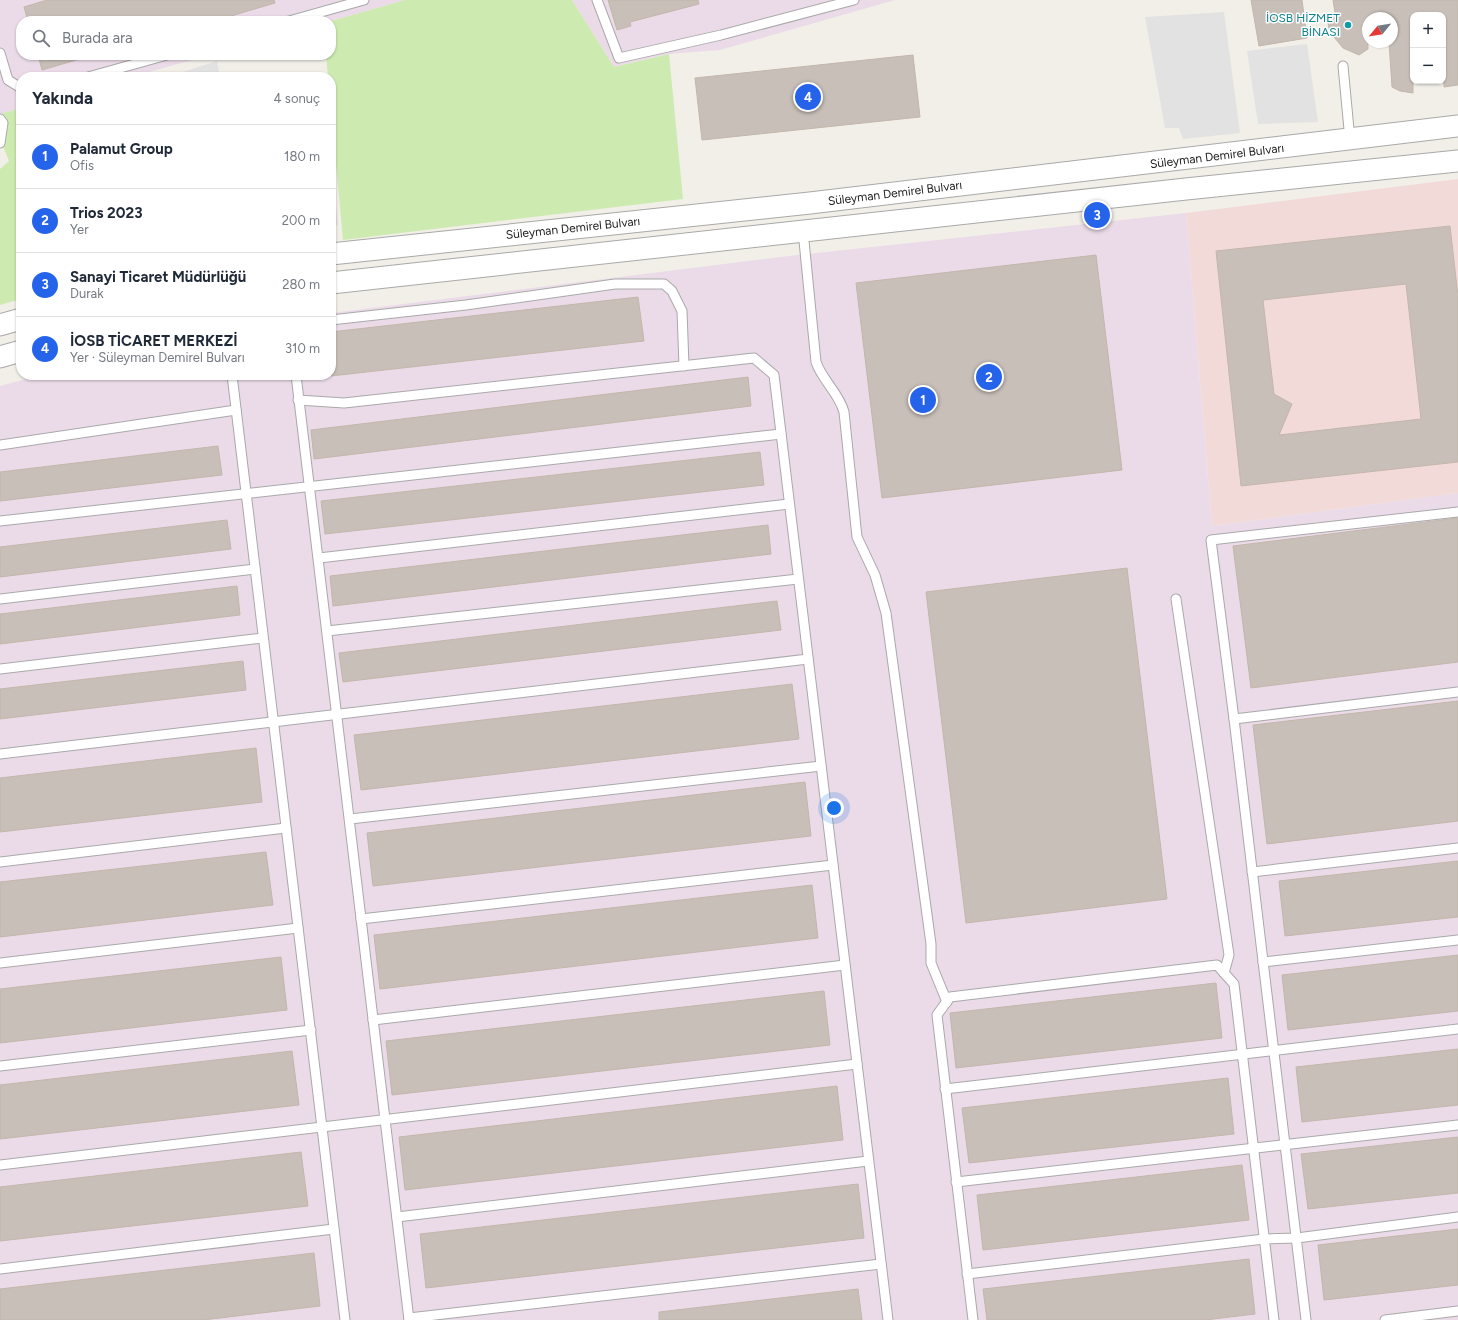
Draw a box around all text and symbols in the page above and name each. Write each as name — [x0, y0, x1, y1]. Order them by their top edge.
place label: İOSB HİZMET BİNASI — [1266, 11, 1340, 39]
north arrow — [1362, 12, 1398, 48]
map controls — [1410, 12, 1446, 84]
button: + — [1410, 12, 1446, 48]
search box — [16, 16, 336, 60]
marker: İOSB HİZMET BİNASI — [1343, 20, 1353, 30]
icon: search — [30, 27, 52, 49]
text: Burada ara — [62, 29, 133, 47]
button: − — [1410, 48, 1446, 84]
pin: 4 — [795, 82, 821, 112]
text: Yakında — [32, 88, 93, 108]
text: 4 sonuç — [274, 91, 320, 106]
text: Palamut Group — [70, 140, 173, 158]
street label: Süleyman Demirel Bulvarı — [1149, 141, 1285, 171]
text: 1 — [42, 149, 48, 164]
text: 180 m — [284, 149, 320, 164]
text: Ofis — [70, 158, 94, 173]
street label: Süleyman Demirel Bulvarı — [827, 178, 963, 208]
pin: 3 — [1084, 200, 1110, 230]
text: Trios 2023 — [70, 204, 143, 222]
text: 2 — [41, 213, 49, 228]
text: 200 m — [282, 213, 320, 228]
street label: Süleyman Demirel Bulvarı — [505, 214, 641, 242]
text: Yer — [70, 222, 89, 237]
text: Sanayi Ticaret Müdürlüğü — [70, 268, 246, 286]
text: 3 — [41, 277, 49, 292]
text: 280 m — [282, 277, 320, 292]
text: Durak — [70, 286, 104, 301]
text: İOSB TİCARET MERKEZİ — [70, 332, 238, 350]
text: 4 — [41, 341, 49, 356]
text: 310 m — [285, 341, 320, 356]
text: Yer · Süleyman Demirel Bulvarı — [70, 350, 245, 365]
pin: 2 — [976, 362, 1002, 392]
pin: 1 — [910, 385, 936, 415]
your location — [824, 798, 844, 818]

